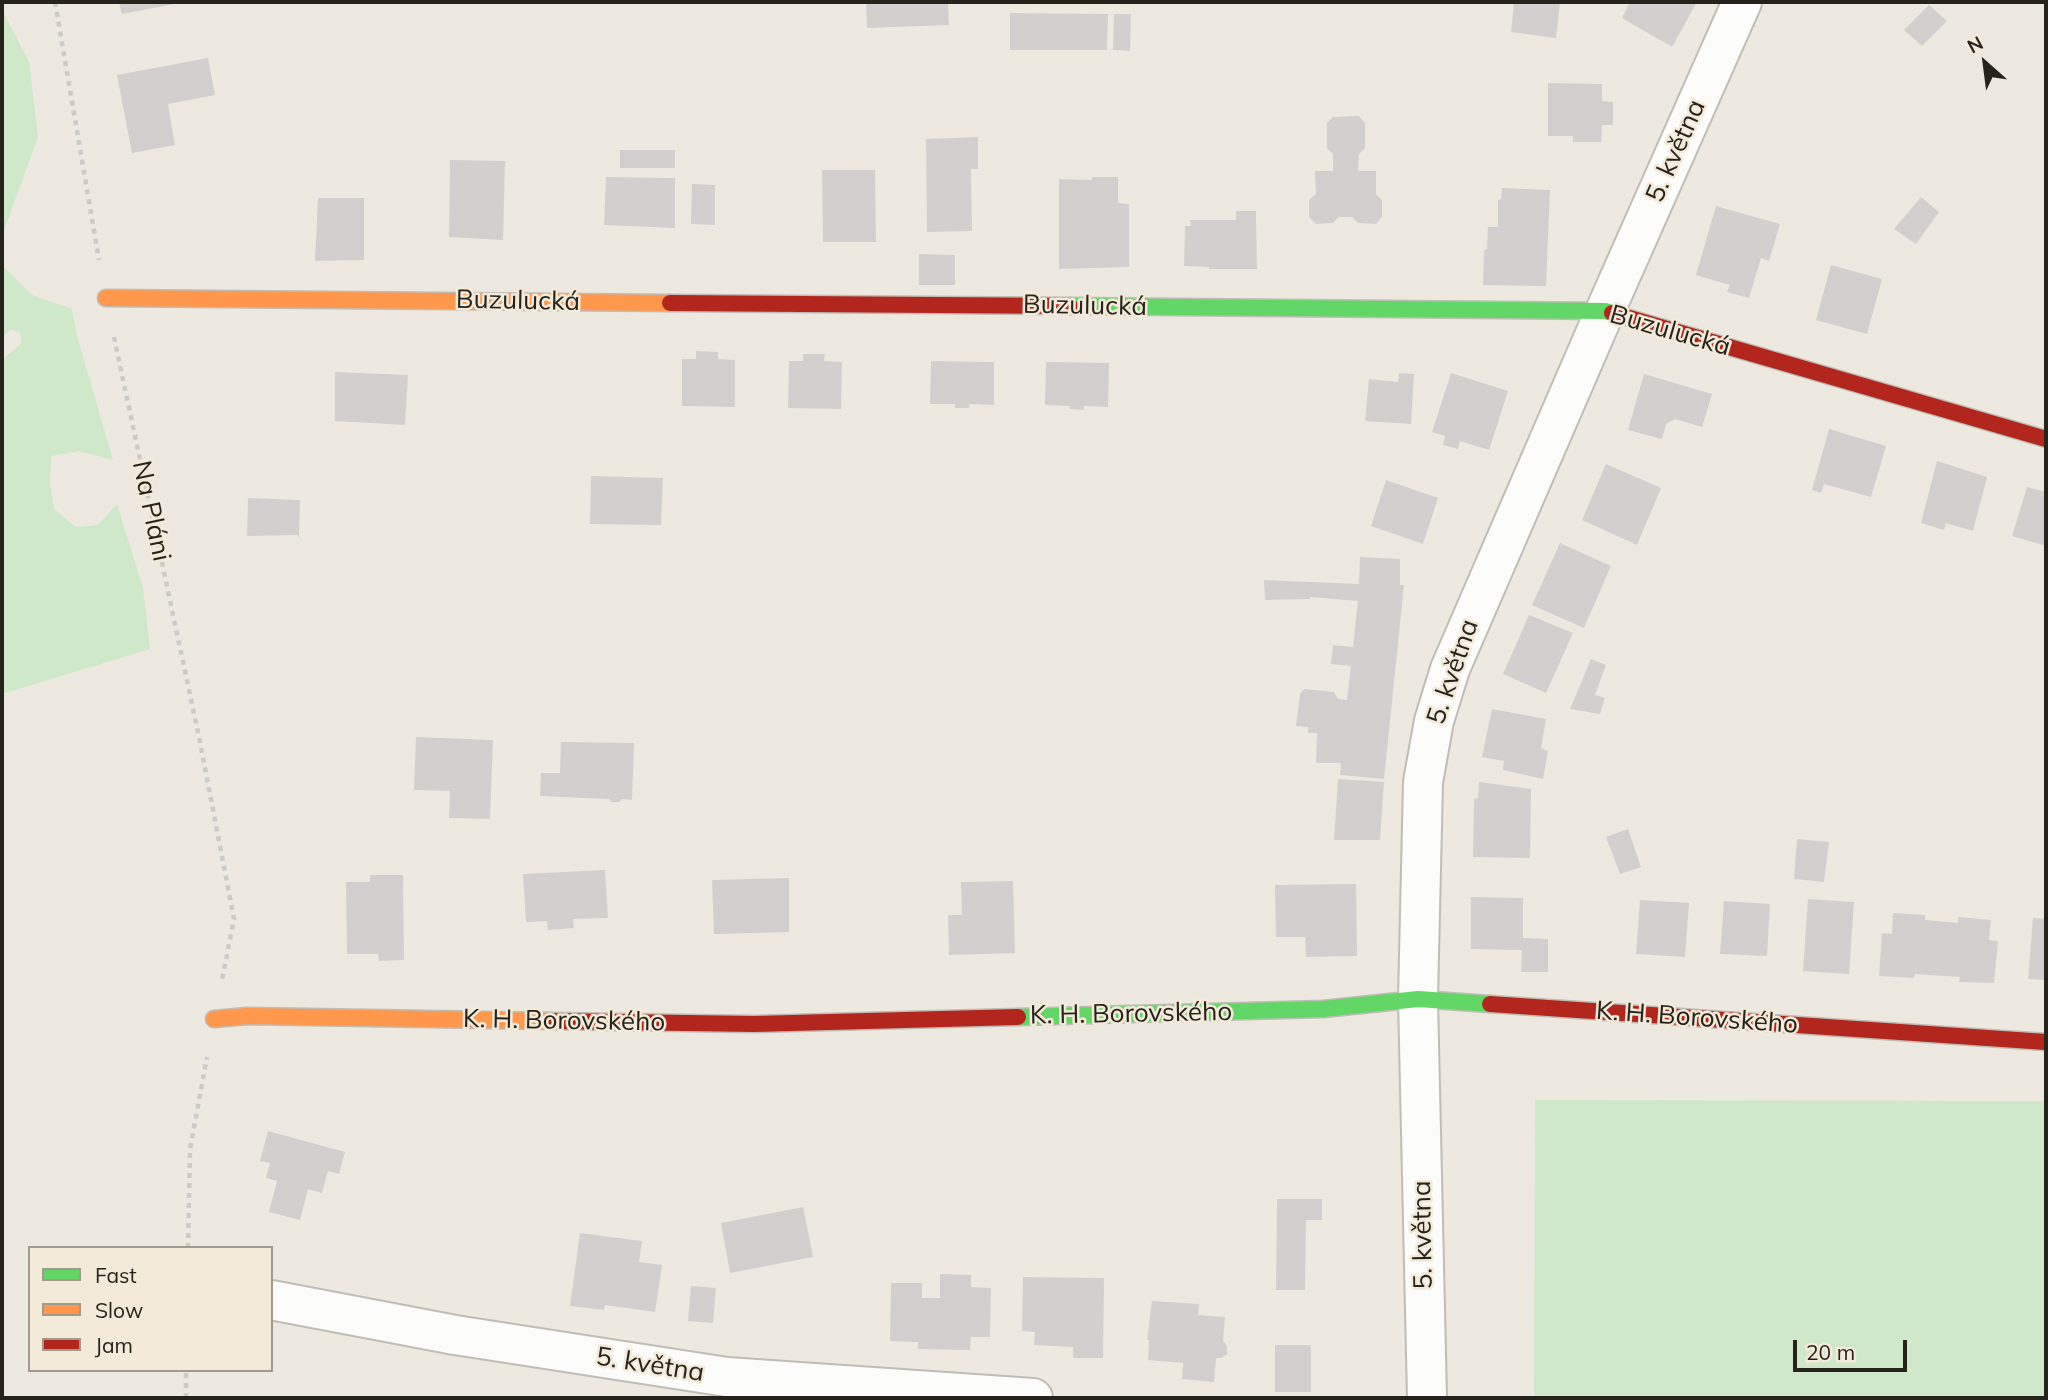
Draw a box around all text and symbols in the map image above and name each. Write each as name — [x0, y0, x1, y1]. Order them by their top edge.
north arrow — [1950, 28, 2020, 98]
text: N — [1963, 30, 1987, 58]
street label: 5. května — [1640, 95, 1712, 207]
street label: Buzulucká — [456, 284, 580, 318]
street label: Buzulucká — [1023, 289, 1147, 323]
street label: Buzulucká — [1606, 299, 1734, 363]
street label: Na Pláni — [125, 458, 177, 564]
street label: 5. května — [1421, 615, 1485, 729]
street label: K. H. Borovského — [1595, 995, 1799, 1041]
street label: K. H. Borovského — [1030, 997, 1232, 1031]
street label: K. H. Borovského — [463, 1004, 665, 1038]
street label: 5. května — [1406, 1180, 1440, 1290]
legend — [28, 1246, 273, 1372]
text: Fast — [95, 1262, 137, 1288]
text: Slow — [95, 1297, 143, 1323]
scale bar — [1796, 1326, 1910, 1370]
text: Jam — [95, 1332, 133, 1358]
text: 20 m — [1806, 1339, 1855, 1365]
street label: 5. května — [594, 1341, 706, 1389]

